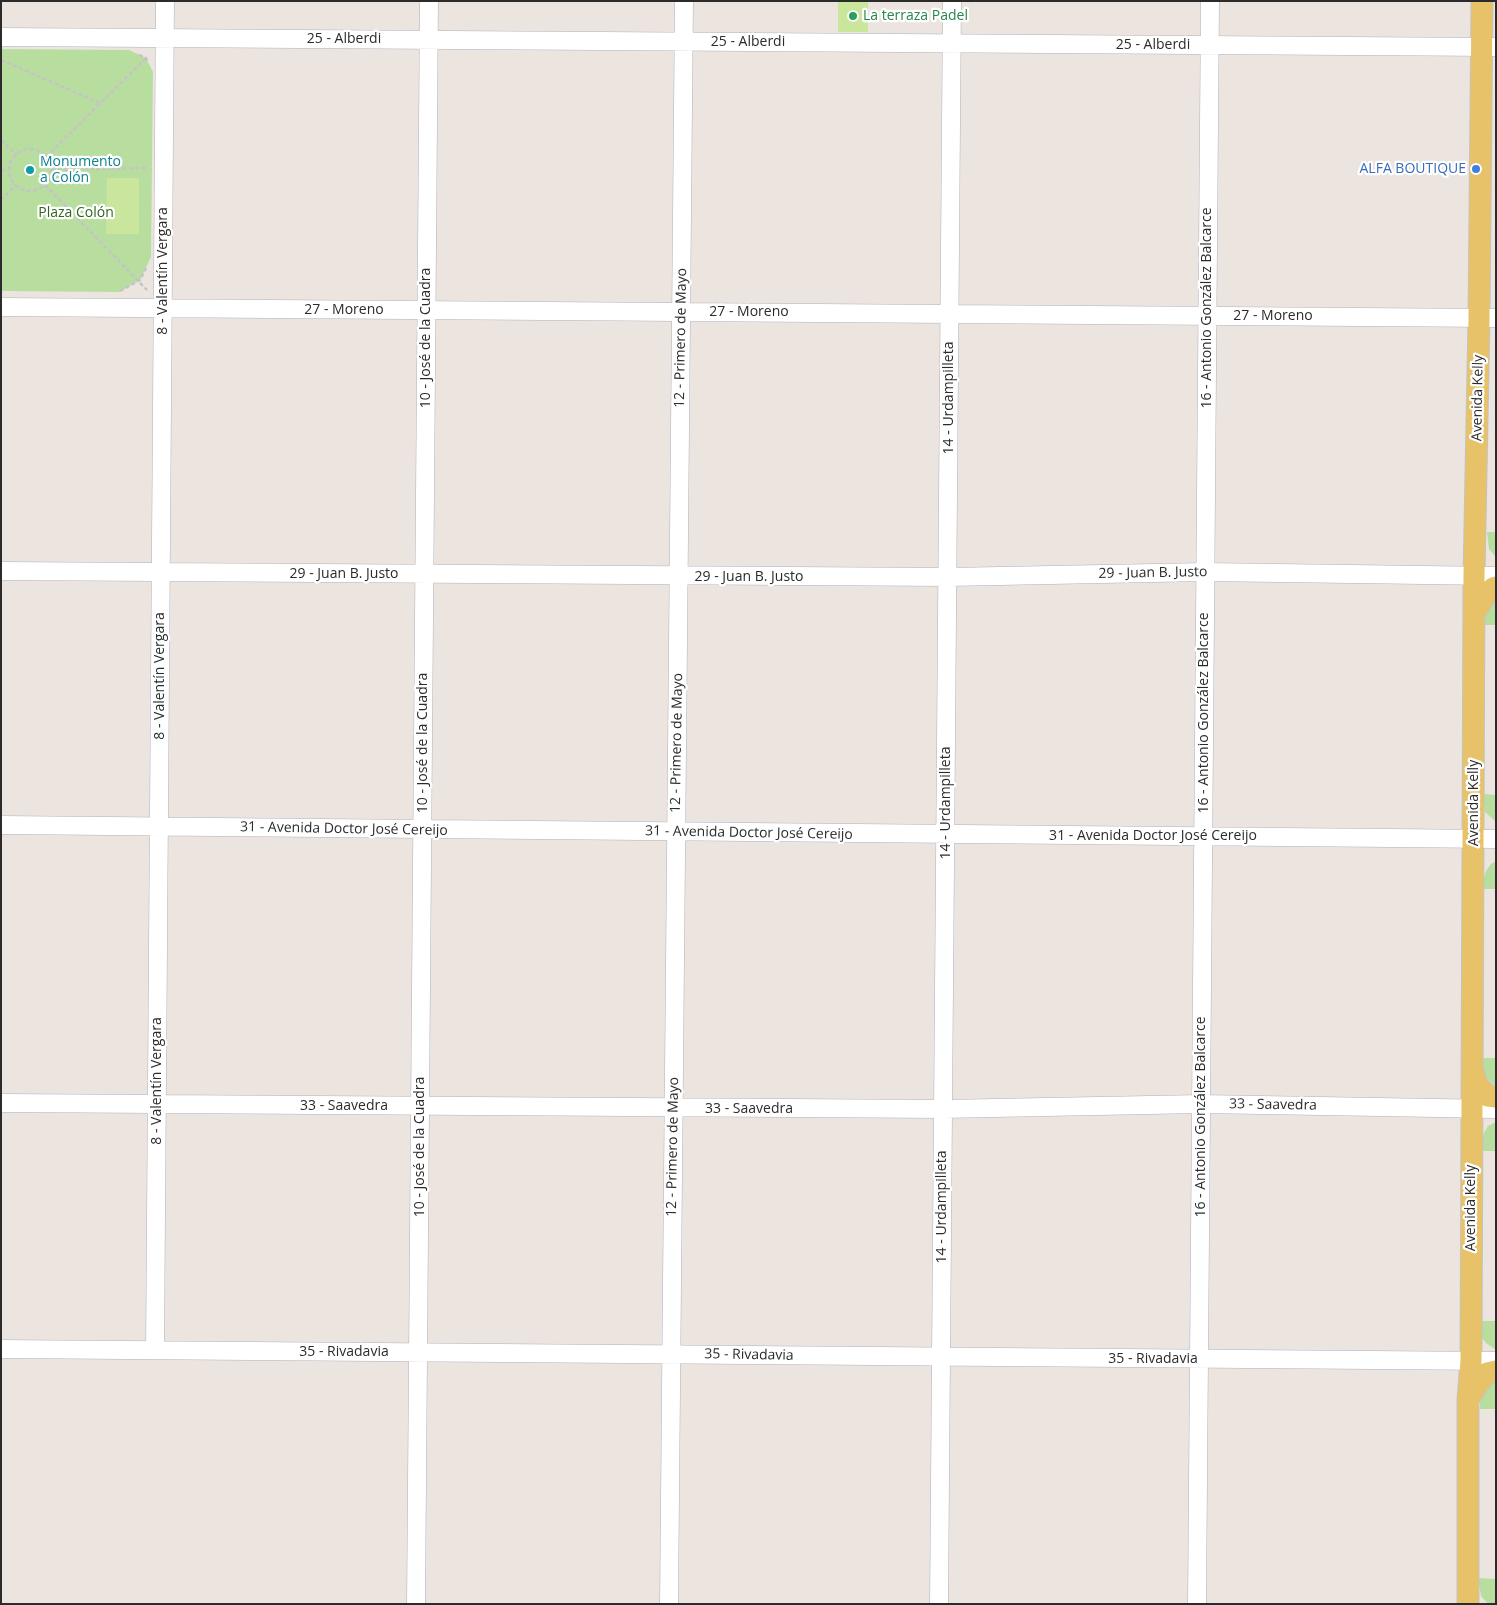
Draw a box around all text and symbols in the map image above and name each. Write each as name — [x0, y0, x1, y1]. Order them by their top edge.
place label: La terraza Padel — [863, 8, 968, 24]
marker: La terraza Padel — [847, 10, 859, 22]
street label: 25 - Alberdi — [307, 31, 381, 47]
street label: 25 - Alberdi — [711, 34, 785, 50]
street label: 25 - Alberdi — [1116, 37, 1190, 53]
place label: Monumento a Colón — [40, 154, 121, 186]
place label: ALFA BOUTIQUE — [1359, 161, 1466, 177]
marker: ALFA BOUTIQUE — [1470, 163, 1482, 175]
marker: Monumento a Colón — [24, 164, 36, 176]
park label: Plaza Colón — [38, 205, 114, 221]
street label: 8 - Valentín Vergara — [155, 207, 171, 335]
street label: 16 - Antonio González Balcarce — [1199, 207, 1215, 409]
street label: 10 - José de la Cuadra — [418, 268, 434, 408]
street label: 12 - Primero de Mayo — [671, 268, 691, 408]
street label: 27 - Moreno — [304, 302, 384, 318]
street label: 27 - Moreno — [709, 304, 789, 320]
street label: 27 - Moreno — [1233, 308, 1313, 324]
street label: 14 - Urdampilleta — [941, 342, 957, 454]
street label: Avenida Kelly — [1469, 355, 1487, 441]
street label: 29 - Juan B. Justo — [1098, 564, 1208, 582]
street label: 29 - Juan B. Justo — [290, 566, 398, 582]
street label: 29 - Juan B. Justo — [695, 569, 803, 585]
street label: 8 - Valentín Vergara — [152, 612, 168, 740]
street label: 16 - Antonio González Balcarce — [1196, 612, 1212, 814]
street label: 10 - José de la Cuadra — [415, 673, 431, 813]
street label: 12 - Primero de Mayo — [667, 673, 687, 813]
street label: 14 - Urdampilleta — [938, 747, 954, 859]
street label: Avenida Kelly — [1466, 760, 1482, 846]
street label: 31 - Avenida Doctor José Cereijo — [240, 819, 448, 839]
street label: 31 - Avenida Doctor José Cereijo — [645, 823, 853, 843]
street label: 31 - Avenida Doctor José Cereijo — [1049, 828, 1257, 844]
street label: 16 - Antonio González Balcarce — [1193, 1016, 1209, 1218]
street label: 8 - Valentín Vergara — [149, 1017, 165, 1145]
street label: 10 - José de la Cuadra — [412, 1077, 428, 1217]
street label: 12 - Primero de Mayo — [663, 1077, 683, 1217]
street label: 33 - Saavedra — [1229, 1096, 1317, 1114]
street label: 33 - Saavedra — [300, 1098, 388, 1114]
street label: 33 - Saavedra — [705, 1101, 793, 1117]
street label: 14 - Urdampilleta — [934, 1151, 950, 1263]
street label: Avenida Kelly — [1463, 1165, 1479, 1251]
street label: 35 - Rivadavia — [299, 1344, 389, 1360]
street label: 35 - Rivadavia — [704, 1346, 794, 1364]
street label: 35 - Rivadavia — [1108, 1351, 1198, 1367]

